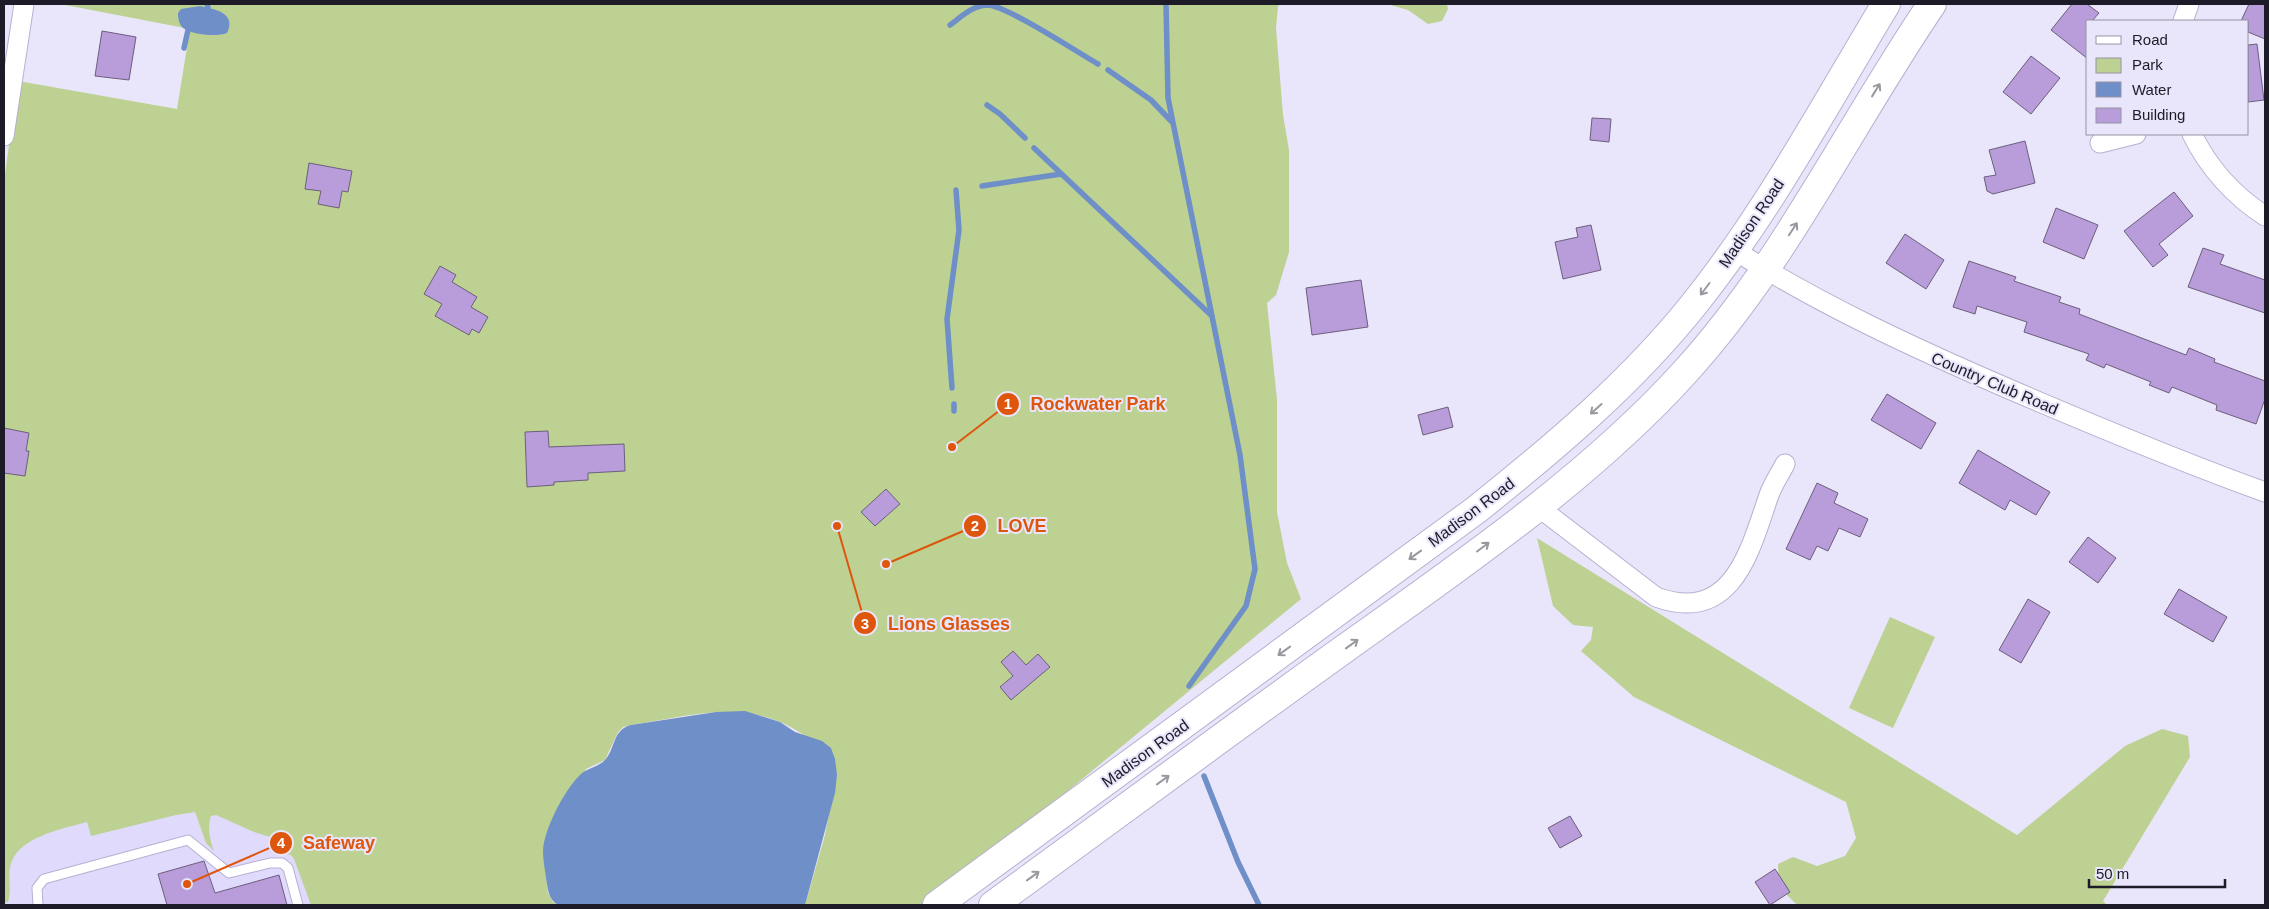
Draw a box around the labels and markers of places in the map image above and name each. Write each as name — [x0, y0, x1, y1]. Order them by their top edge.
callout: Rockwater Park — [996, 388, 1176, 421]
callout: LOVE — [963, 510, 1057, 543]
callout: Lions Glasses — [853, 607, 1020, 640]
callout: Safeway — [268, 826, 385, 859]

